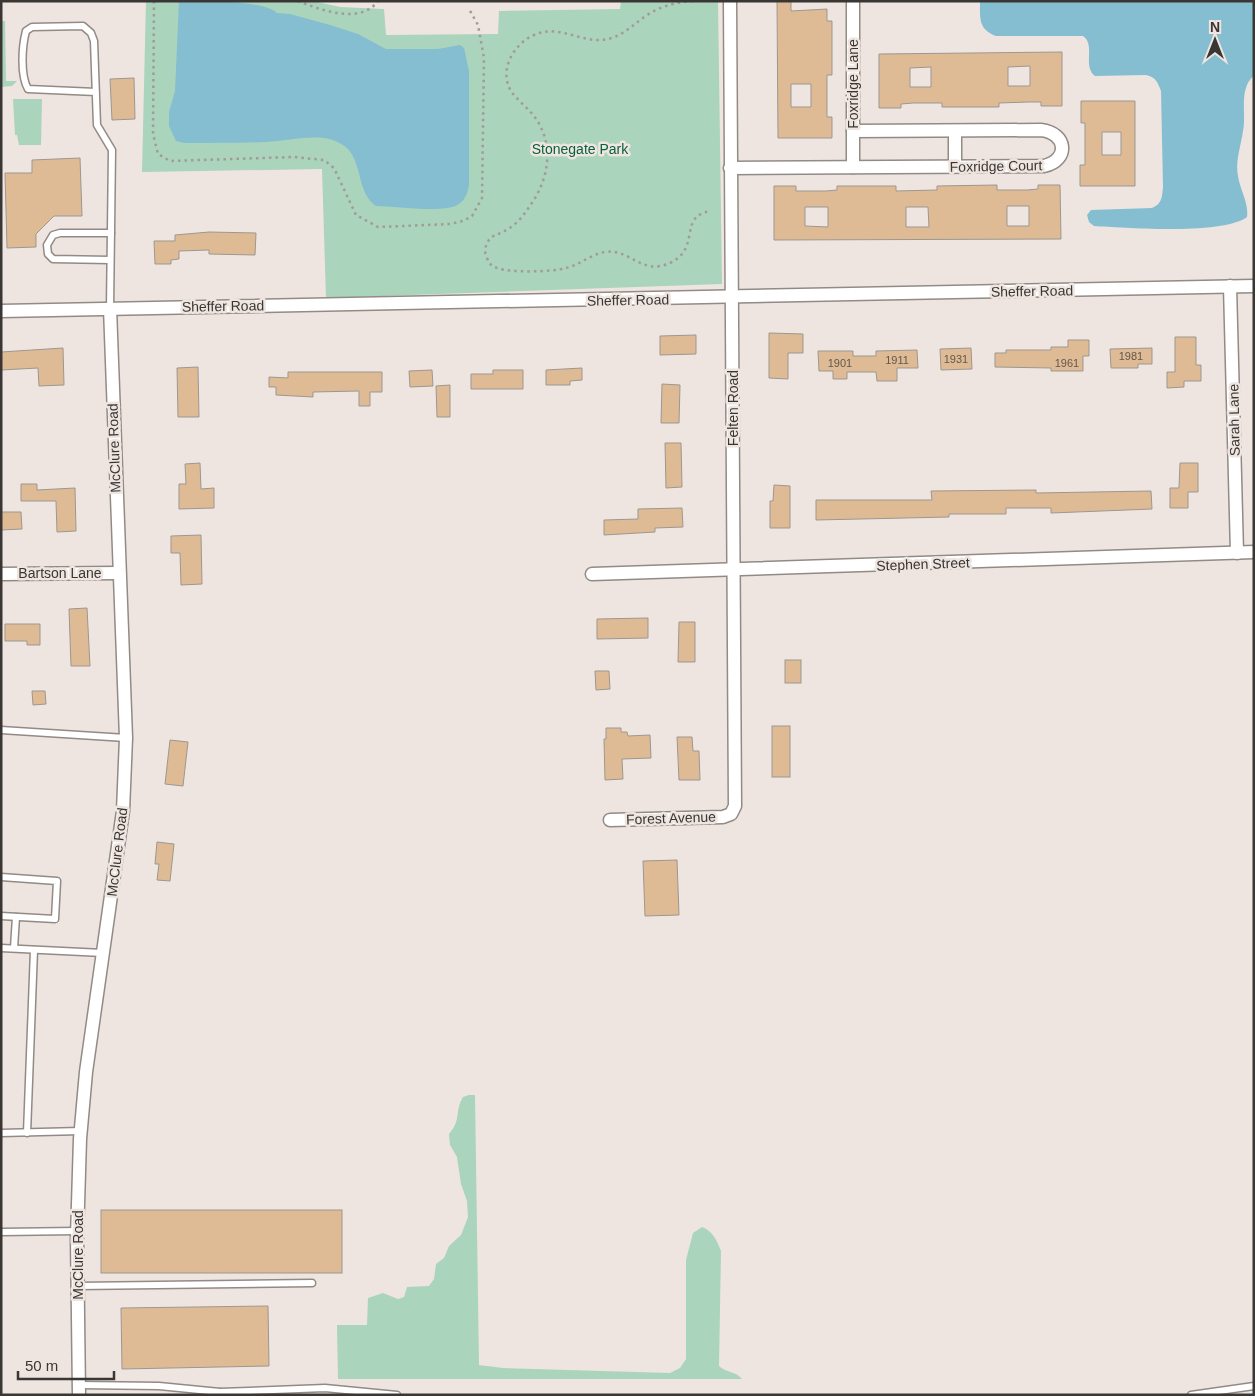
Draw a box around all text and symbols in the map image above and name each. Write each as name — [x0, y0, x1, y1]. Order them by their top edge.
north arrow — [1190, 15, 1240, 65]
text: N — [1210, 19, 1220, 35]
street label: Foxridge Lane — [845, 39, 861, 129]
park label: Stonegate Park — [532, 141, 629, 157]
street label: Foxridge Court — [950, 157, 1043, 175]
street label: Sheffer Road — [991, 282, 1073, 300]
street label: Sheffer Road — [587, 291, 669, 309]
street label: Sheffer Road — [182, 297, 264, 315]
house number: 1981 — [1119, 350, 1143, 362]
house number: 1931 — [944, 353, 968, 365]
house number: 1911 — [885, 354, 909, 366]
house number: 1901 — [828, 357, 852, 369]
house number: 1961 — [1055, 357, 1079, 369]
street label: Felten Road — [725, 370, 741, 446]
street label: Sarah Lane — [1225, 383, 1243, 456]
street label: McClure Road — [104, 403, 124, 493]
street label: Stephen Street — [876, 554, 970, 574]
street label: Bartson Lane — [18, 565, 102, 581]
street label: McClure Road — [104, 807, 130, 897]
street label: Forest Avenue — [626, 808, 716, 828]
street label: McClure Road — [70, 1210, 86, 1300]
scale bar — [18, 1348, 114, 1380]
text: 50 m — [25, 1357, 58, 1374]

